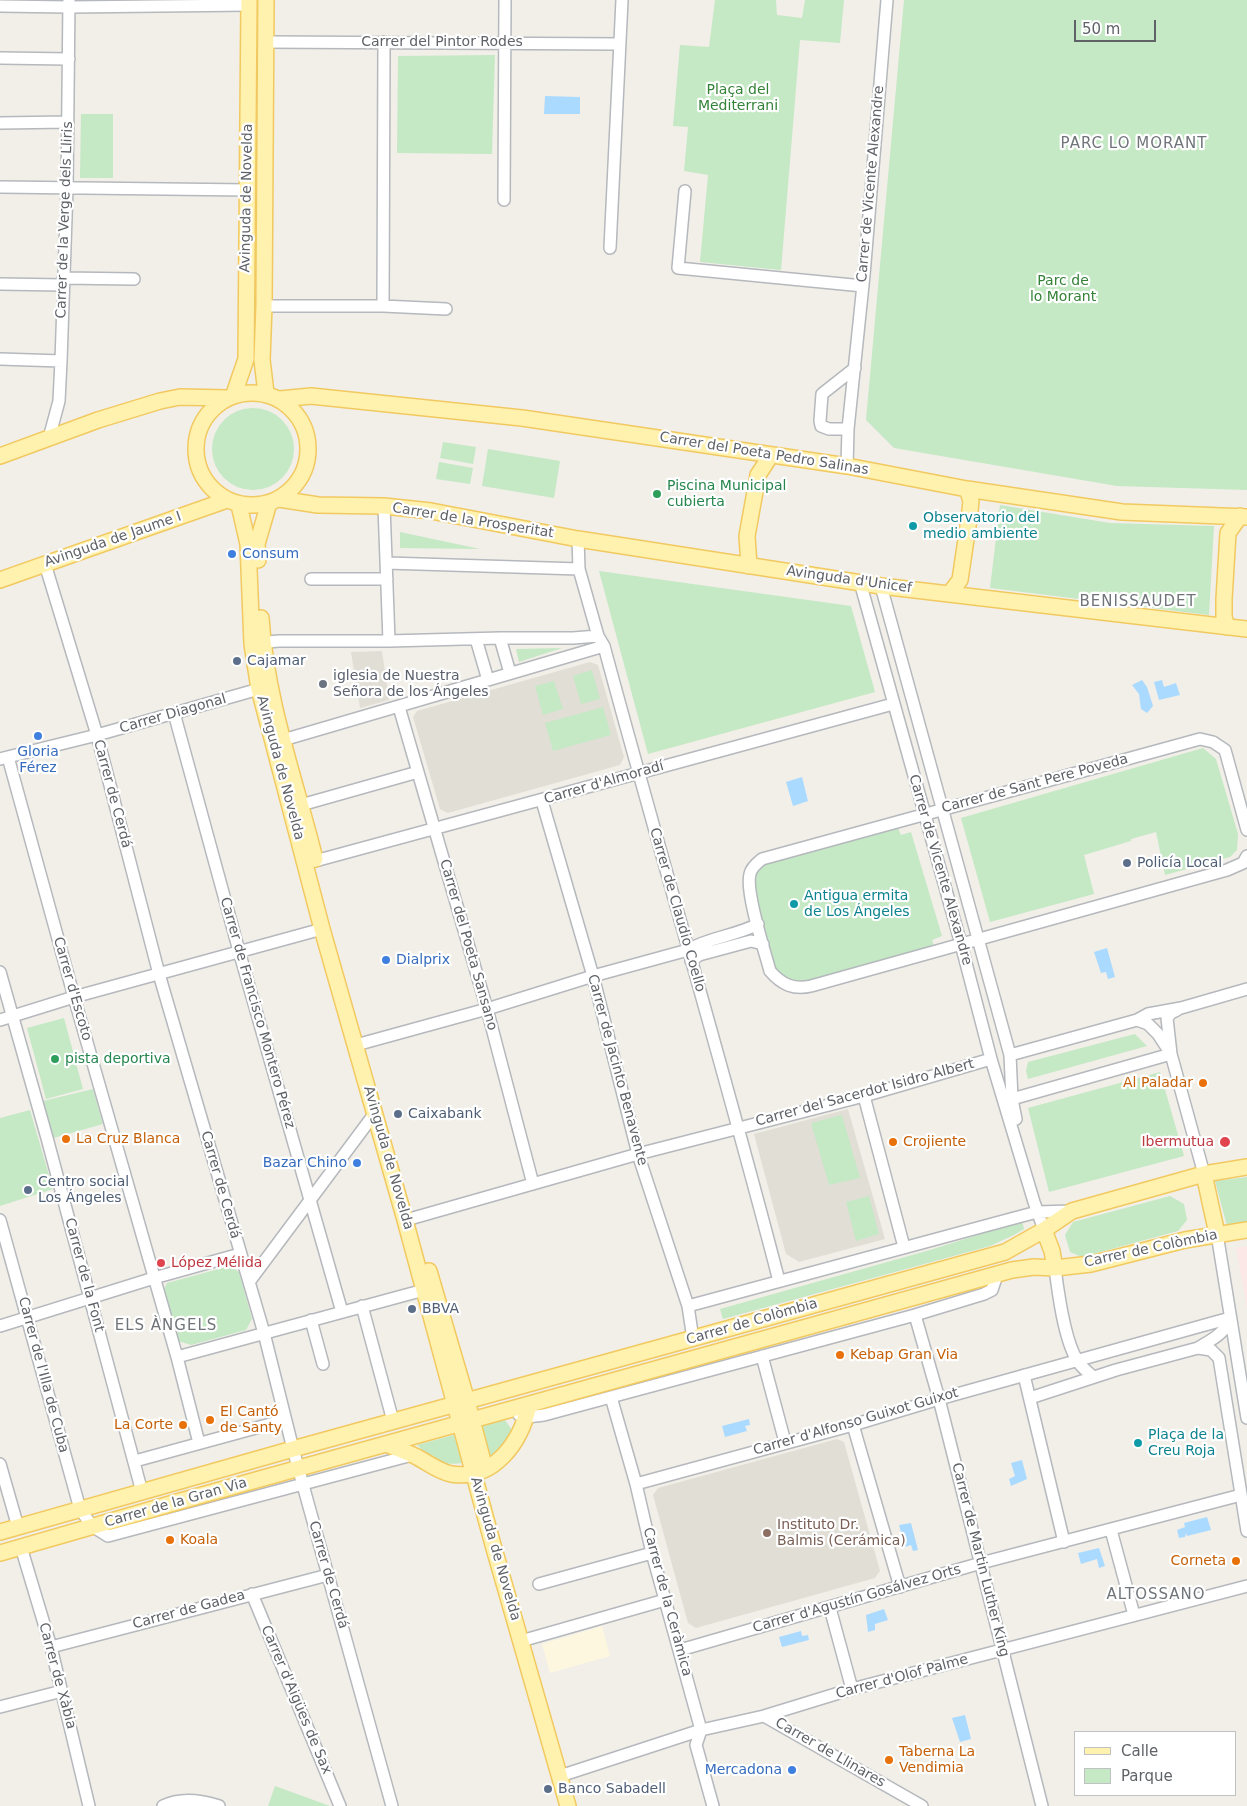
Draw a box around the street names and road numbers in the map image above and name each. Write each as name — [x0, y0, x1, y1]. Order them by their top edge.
street label: Carrer del Pintor Rodes — [361, 34, 523, 50]
street label: Carrer de Vicente Alexandre — [854, 85, 888, 283]
street label: Carrer de la Verge dels Lliris — [53, 121, 77, 319]
street label: Avinguda de Novelda — [237, 124, 257, 272]
street label: Carrer del Poeta Pedro Salinas — [658, 429, 870, 479]
street label: Carrer de la Prosperitat — [391, 500, 555, 542]
street label: Avinguda de Jaume I — [42, 509, 184, 571]
street label: Avinguda d'Unicef — [785, 563, 913, 597]
street label: Carrer Diagonal — [118, 691, 228, 737]
street label: Avinguda de Novelda — [253, 694, 307, 842]
street label: Carrer de Cerdá — [89, 738, 135, 850]
street label: Carrer de Sant Pere Poveda — [940, 751, 1130, 817]
street label: Carrer d'Almoradí — [542, 758, 666, 808]
street label: Carrer de Vicente Alexandre — [905, 773, 975, 967]
street label: Carrer de Claudio Coello — [645, 826, 709, 994]
street label: Carrer del Poeta Sansano — [435, 857, 501, 1033]
street label: Carrer de Francisco Montero Pérez — [216, 895, 298, 1131]
street label: Carrer d'Escoto — [49, 935, 95, 1043]
street label: Carrer de Jacinto Benavente — [583, 973, 651, 1167]
street label: Carrer del Sacerdot Isidro Albert — [754, 1056, 976, 1130]
street label: Avinguda de Novelda — [359, 1084, 417, 1232]
street label: Carrer de Cerdá — [197, 1129, 243, 1241]
street label: Carrer de la Font — [61, 1216, 107, 1334]
street label: Carrer de Colòmbia — [1083, 1227, 1219, 1271]
street label: Carrer de l'Illa de Cuba — [14, 1295, 72, 1455]
street label: Carrer de Colòmbia — [684, 1295, 820, 1349]
street label: Carrer d'Alfonso Guixot Guixot — [752, 1385, 960, 1459]
street label: Carrer de Martin Luther King — [948, 1461, 1012, 1659]
street label: Carrer de la Gran Via — [103, 1475, 249, 1531]
street label: Avinguda de Novelda — [466, 1475, 524, 1623]
street label: Carrer de Cerdá — [305, 1519, 351, 1631]
street label: Carrer de la Ceràmica — [639, 1526, 695, 1678]
street label: Carrer d'Agustín Gosálvez Orts — [751, 1561, 963, 1637]
street label: Carrer de Gadea — [131, 1587, 247, 1633]
street label: Carrer de Xàbia — [35, 1621, 79, 1731]
street label: Carrer d'Aigües de Sax — [257, 1623, 335, 1777]
street label: Carrer d'Olof Palme — [834, 1651, 970, 1703]
street label: Carrer de Llinares — [772, 1715, 888, 1791]

